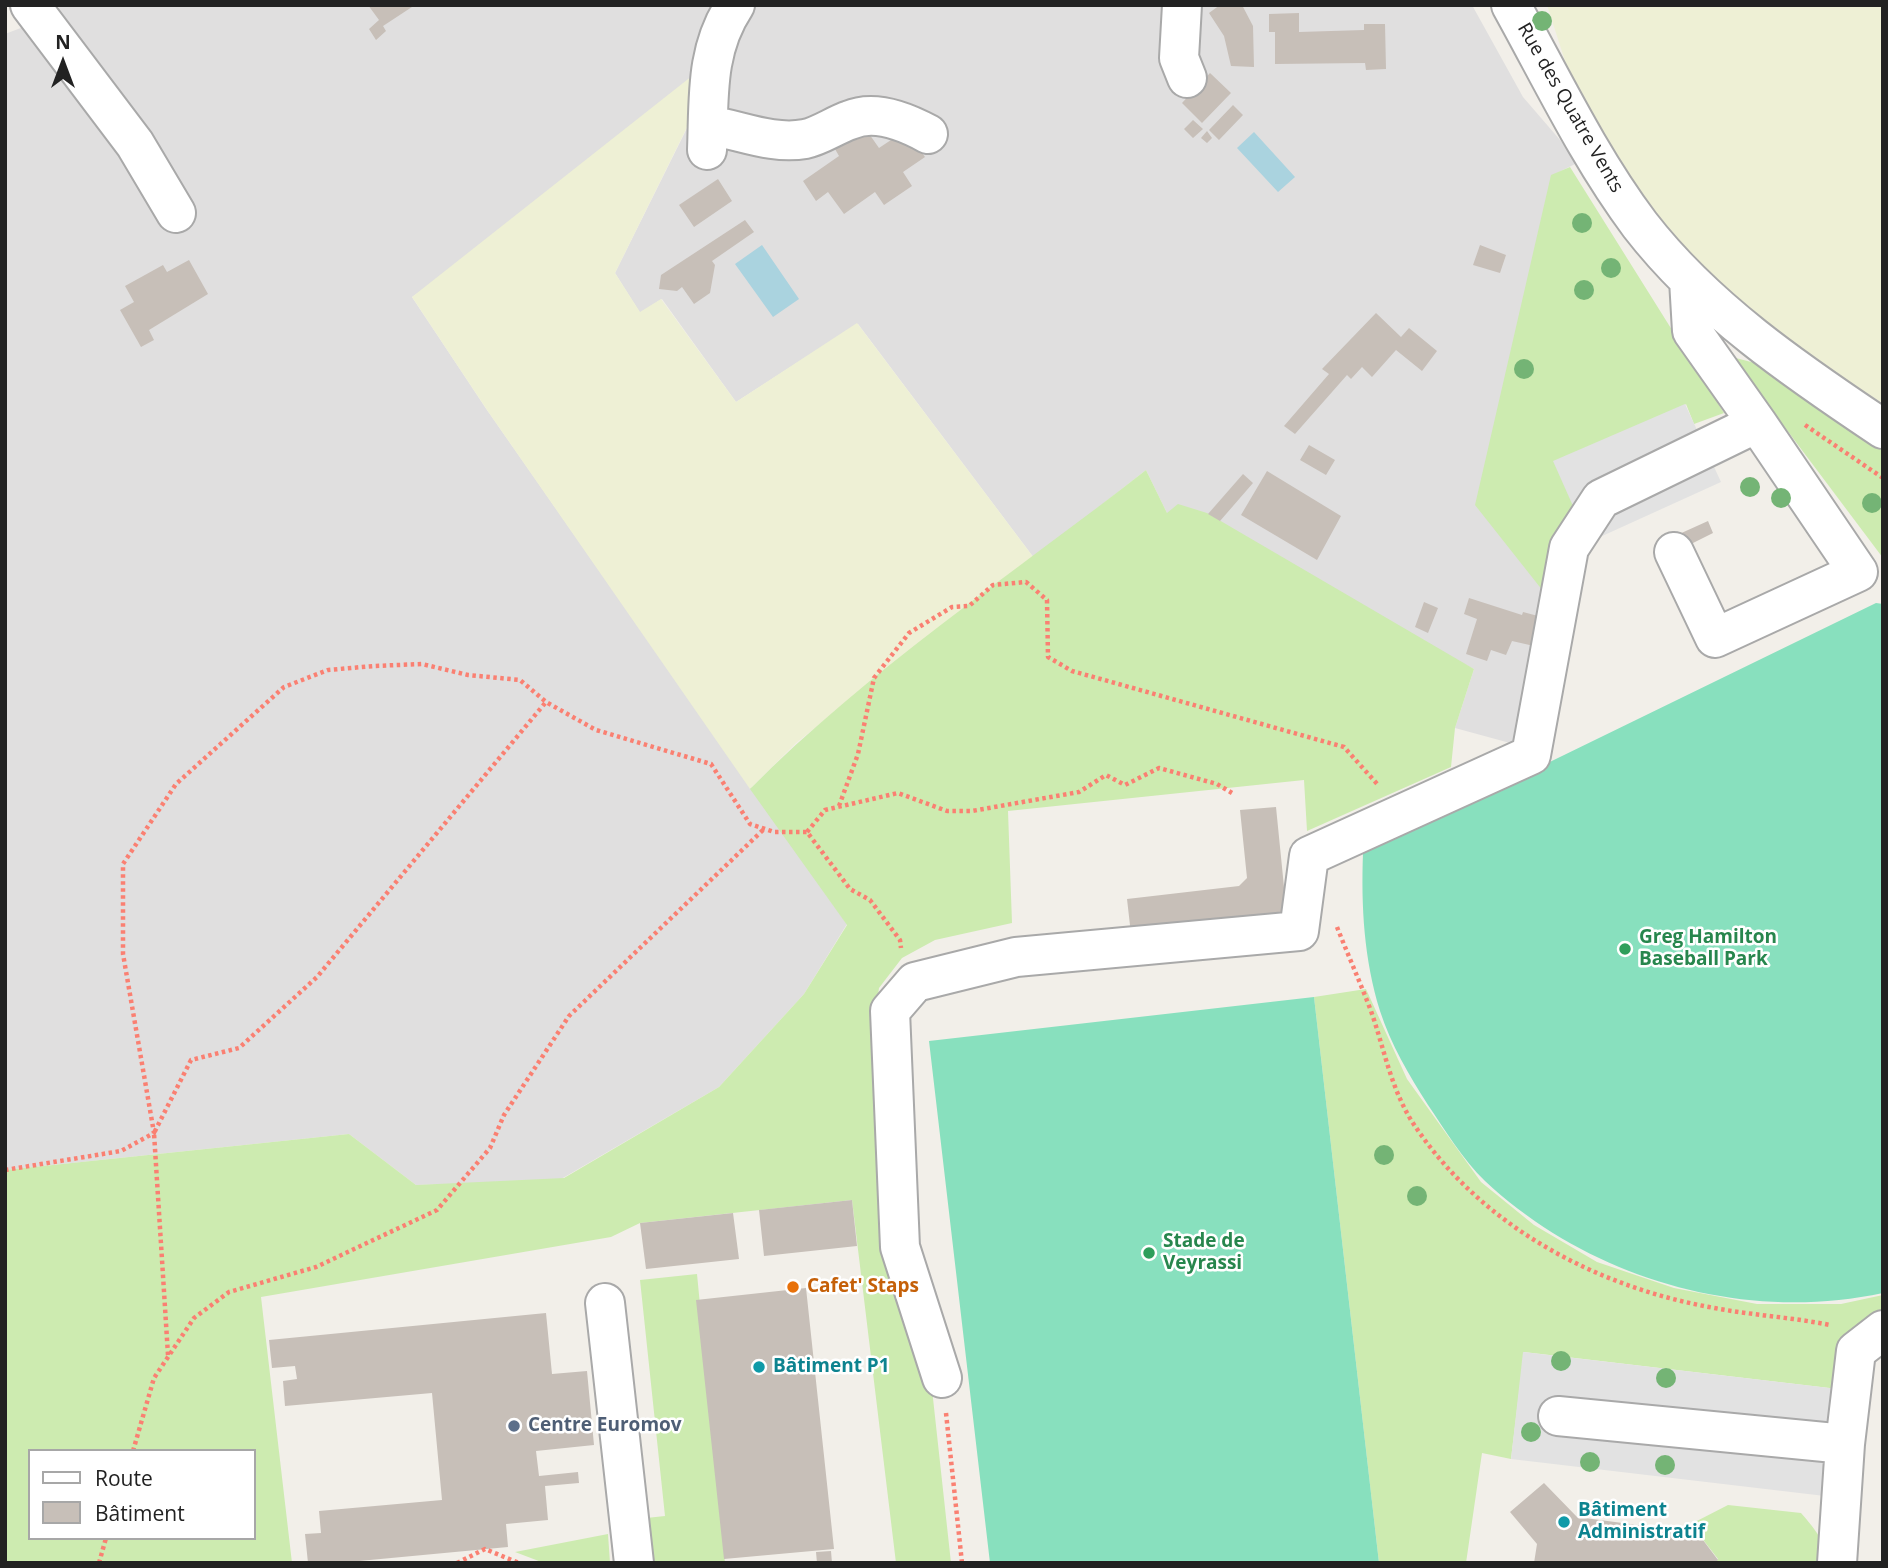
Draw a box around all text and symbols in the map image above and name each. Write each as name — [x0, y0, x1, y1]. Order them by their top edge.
street label: Rue des Quatre Vents — [1512, 19, 1628, 197]
north arrow — [28, 28, 98, 98]
text: N — [55, 29, 71, 55]
place label: Greg Hamilton Baseball Park — [1639, 927, 1777, 971]
marker: Greg Hamilton Baseball Park — [1617, 941, 1633, 957]
place label: Stade de Veyrassi — [1163, 1231, 1245, 1275]
marker: Stade de Veyrassi — [1141, 1245, 1157, 1261]
place label: Cafet' Staps — [807, 1276, 919, 1298]
marker: Cafet' Staps — [785, 1279, 801, 1295]
place label: Bâtiment P1 — [773, 1356, 890, 1378]
marker: Bâtiment P1 — [751, 1359, 767, 1375]
place label: Centre Euromov — [528, 1415, 682, 1437]
marker: Centre Euromov — [506, 1418, 522, 1434]
legend — [28, 1449, 256, 1540]
text: Route — [95, 1464, 153, 1492]
text: Bâtiment — [95, 1499, 185, 1527]
place label: Bâtiment Administratif — [1578, 1500, 1705, 1544]
marker: Bâtiment Administratif — [1556, 1514, 1572, 1530]

